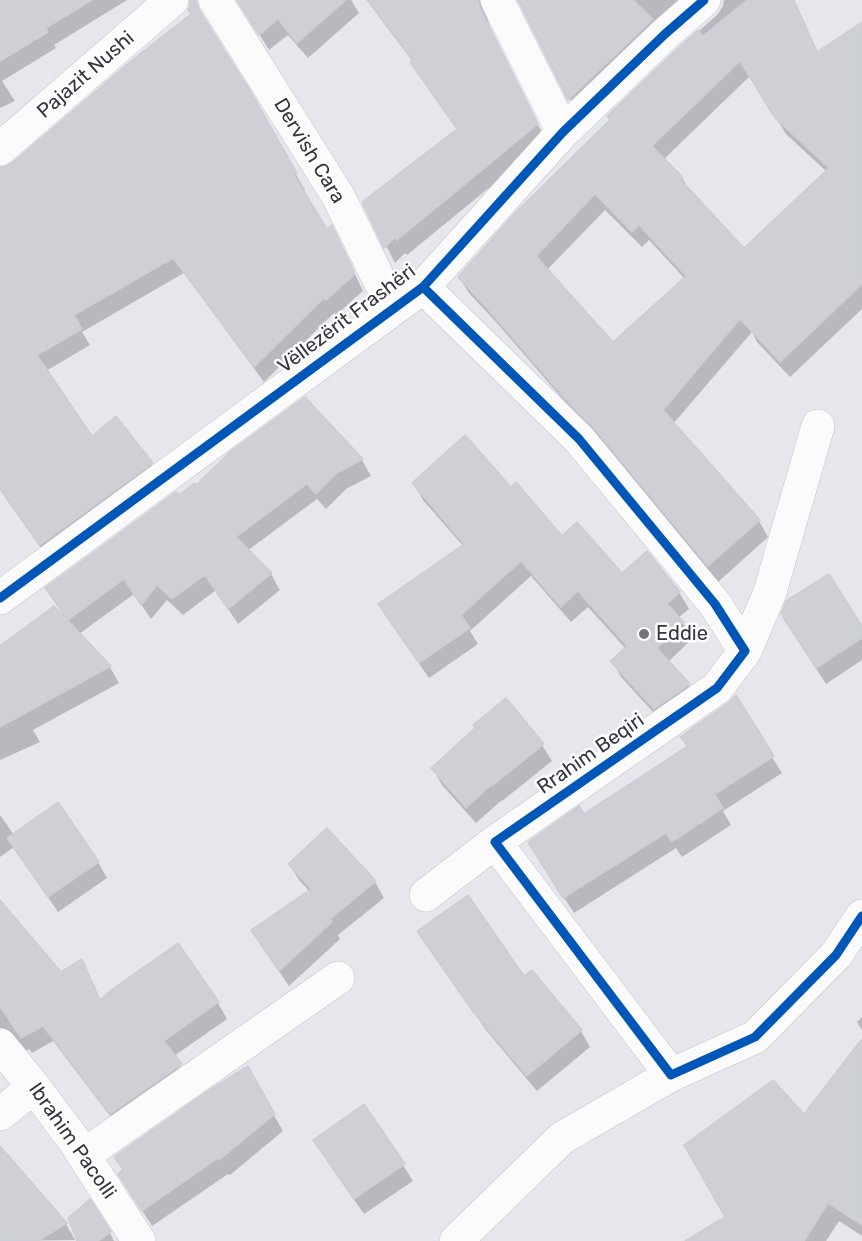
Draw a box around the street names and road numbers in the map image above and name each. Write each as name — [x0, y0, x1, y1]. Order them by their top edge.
street label: Pajazit Nushi — [33, 26, 139, 124]
street label: Dervish Cara — [268, 94, 350, 208]
street label: Vëllezërit Frashëri — [273, 259, 421, 379]
street label: Rrahim Beqiri — [533, 708, 649, 800]
street label: Ibrahim Pacolli — [23, 1078, 121, 1204]

